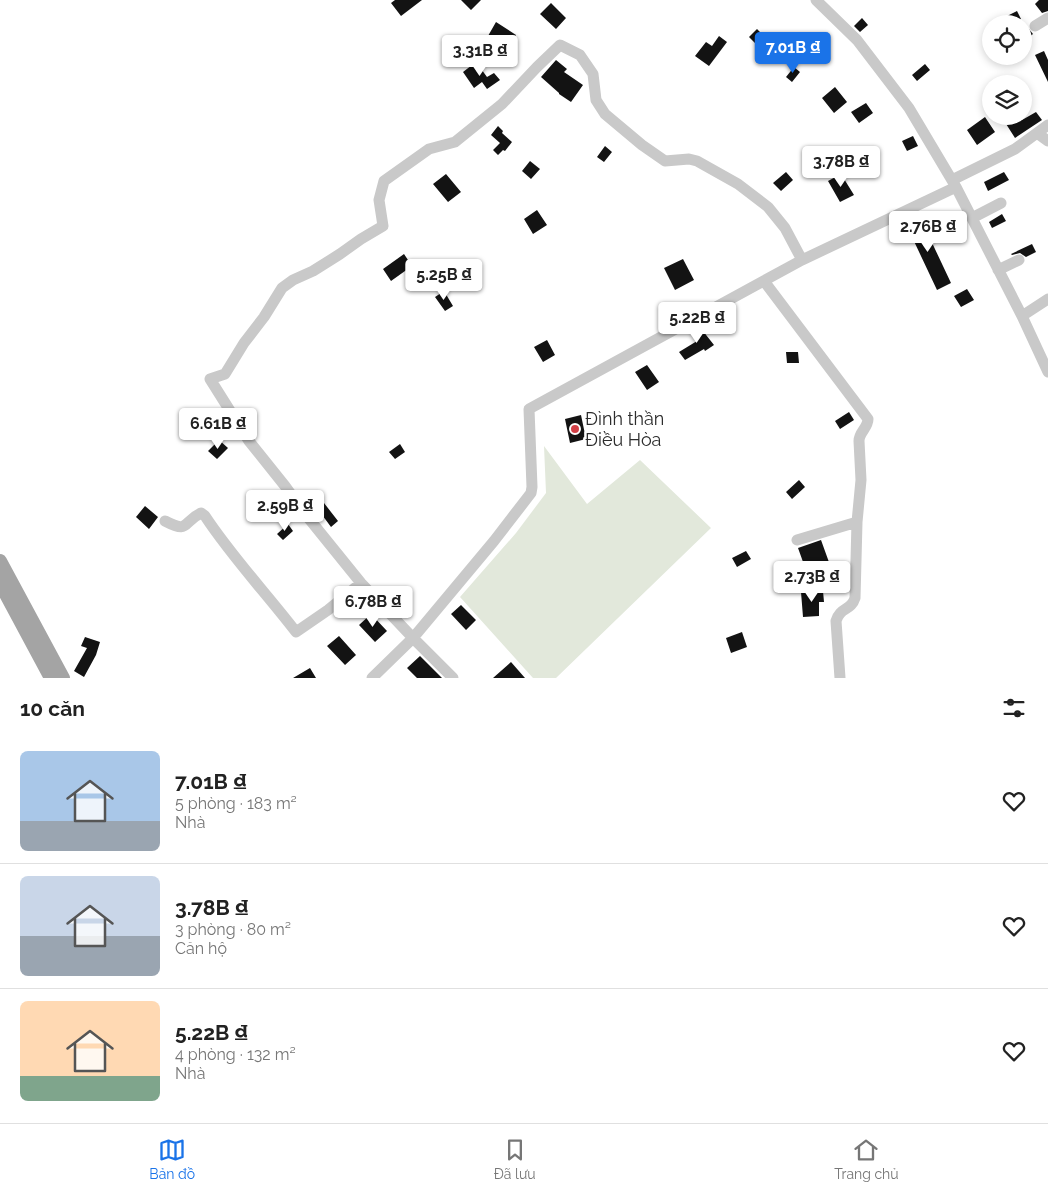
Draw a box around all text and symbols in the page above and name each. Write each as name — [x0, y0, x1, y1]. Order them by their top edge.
map controls — [982, 15, 1032, 125]
button: locate — [982, 15, 1032, 65]
pin: 7.01B ₫ — [747, 32, 839, 74]
pin: 3.31B ₫ — [434, 34, 526, 77]
text: 7.01B ₫ — [766, 38, 820, 57]
text: 3.31B ₫ — [453, 41, 507, 60]
button: layers — [982, 75, 1032, 125]
pin: 3.78B ₫ — [795, 146, 887, 188]
text: 3.78B ₫ — [813, 152, 869, 171]
pin: 2.76B ₫ — [882, 210, 974, 253]
text: 2.76B ₫ — [900, 217, 956, 236]
pin: 5.25B ₫ — [398, 258, 490, 301]
text: 5.25B ₫ — [416, 265, 472, 284]
pin: 5.22B ₫ — [651, 302, 743, 344]
text: 5.22B ₫ — [669, 308, 725, 327]
pin: 6.61B ₫ — [172, 408, 264, 450]
place label: Đình thần Điều Hòa — [585, 408, 664, 450]
text: 6.61B ₫ — [190, 414, 246, 433]
marker: Đình thần Điều Hòa — [569, 423, 581, 435]
pin: 2.59B ₫ — [239, 490, 331, 532]
text: 2.59B ₫ — [257, 496, 313, 515]
pin: 2.73B ₫ — [766, 560, 858, 603]
text: 2.73B ₫ — [784, 567, 840, 586]
pin: 6.78B ₫ — [327, 586, 419, 628]
text: 6.78B ₫ — [345, 592, 401, 611]
icon: filters — [1000, 694, 1028, 722]
text: 10 căn — [20, 696, 85, 721]
text: 7.01B ₫ — [175, 769, 246, 794]
icon: home — [60, 771, 120, 831]
icon: heart — [1000, 787, 1028, 815]
text: 5 phòng · 183 m² — [175, 794, 297, 813]
text: Nhà — [175, 813, 205, 832]
text: 3.78B ₫ — [175, 895, 248, 920]
icon: home — [60, 896, 120, 956]
icon: heart — [1000, 912, 1028, 940]
text: 3 phòng · 80 m² — [175, 920, 291, 939]
text: Căn hộ — [175, 939, 227, 958]
text: 5.22B ₫ — [175, 1020, 248, 1045]
icon: home — [60, 1021, 120, 1081]
icon: heart — [1000, 1037, 1028, 1065]
text: 4 phòng · 132 m² — [175, 1045, 296, 1064]
text: Nhà — [175, 1064, 205, 1083]
tab: Bản đồ — [149, 1136, 195, 1182]
tab: Đã lưu — [494, 1136, 536, 1182]
tab: Trang chủ — [834, 1136, 899, 1182]

